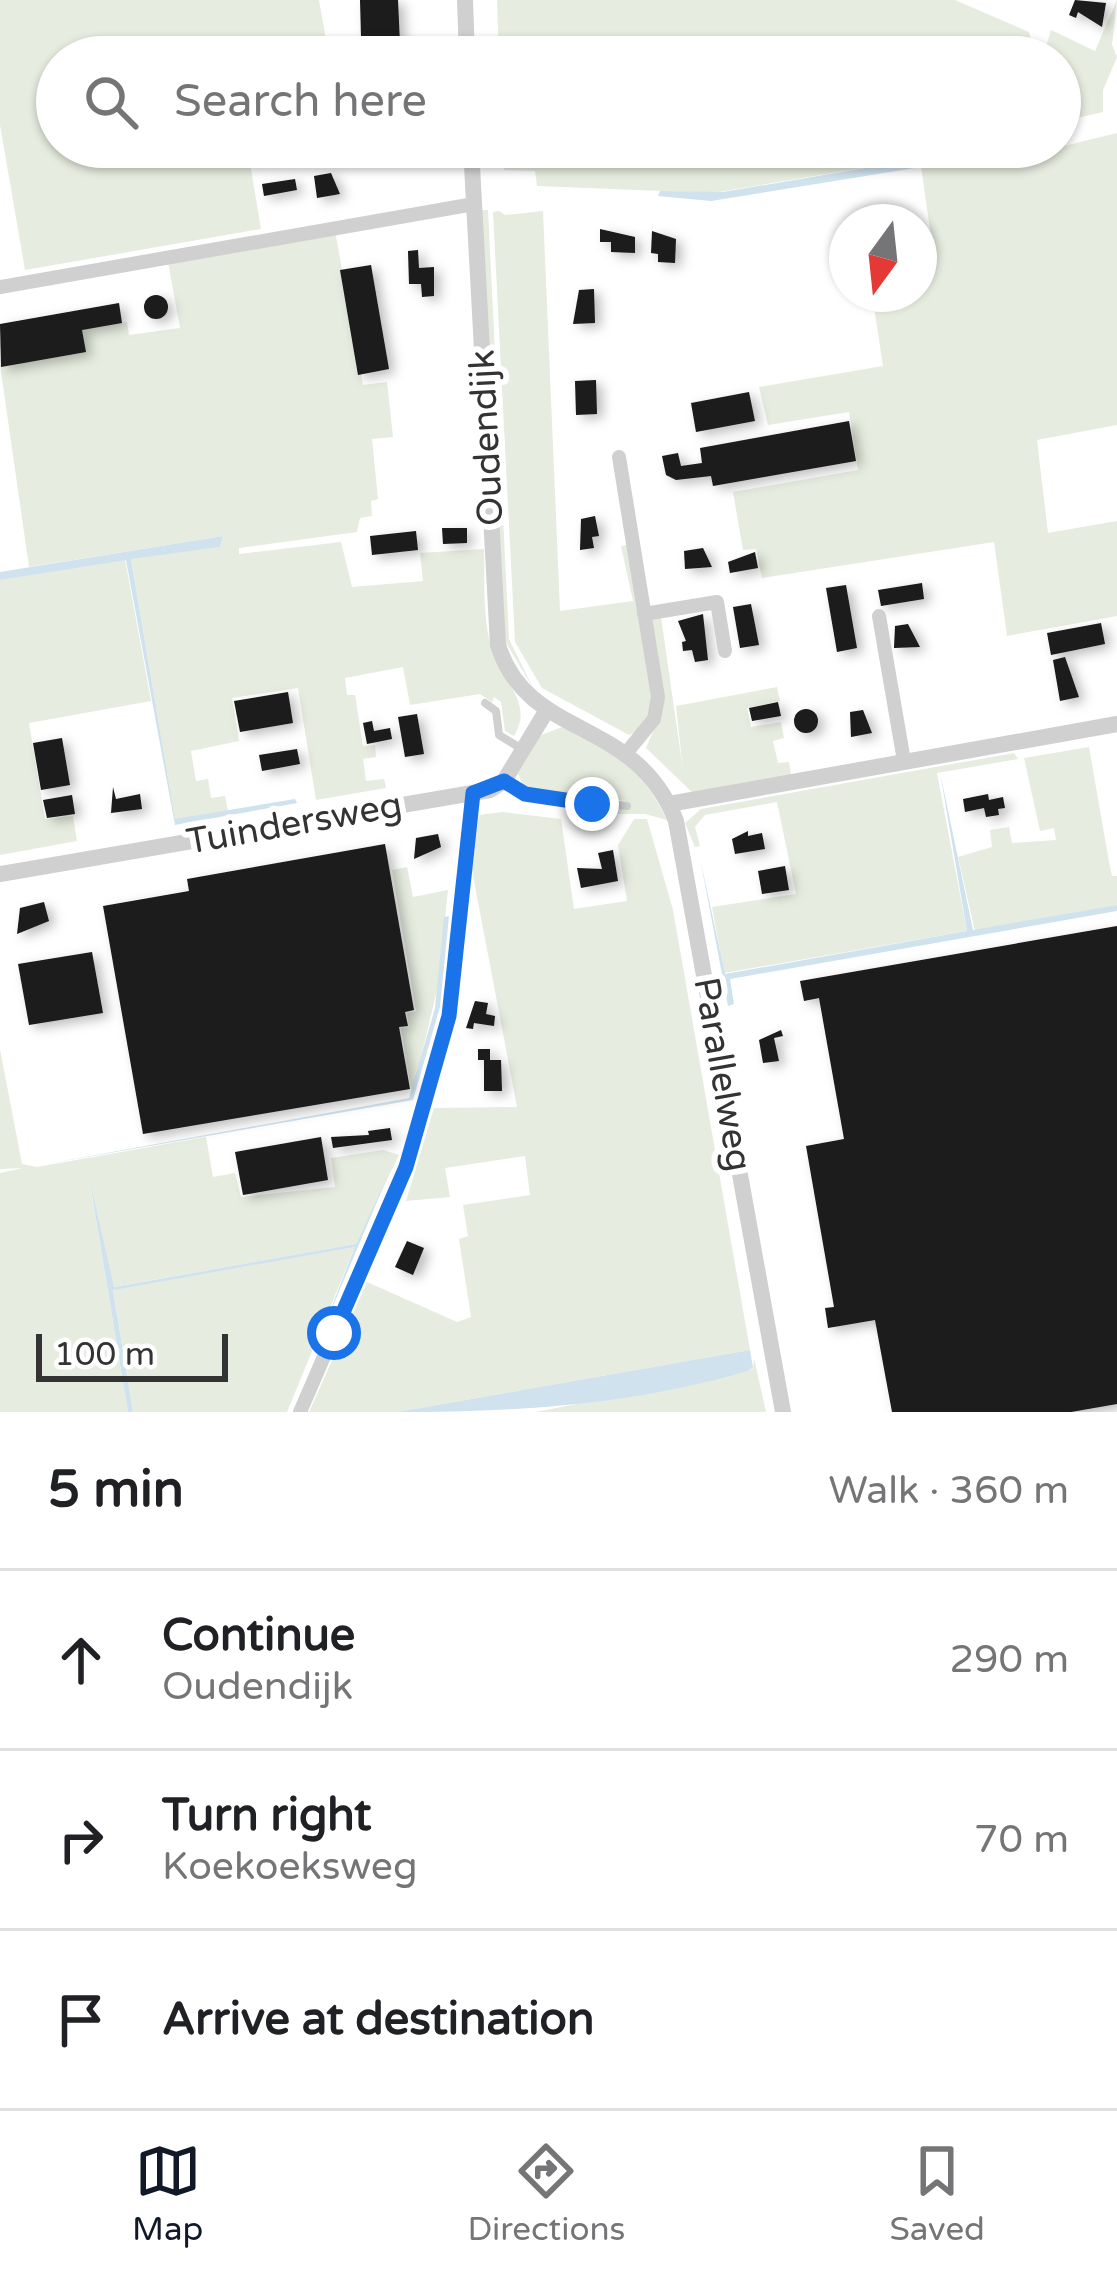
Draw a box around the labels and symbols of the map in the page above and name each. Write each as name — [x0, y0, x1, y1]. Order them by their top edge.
north arrow — [829, 204, 937, 312]
street label: Oudendijk — [460, 349, 513, 527]
route end — [565, 777, 619, 831]
street label: Tuindersweg — [183, 783, 405, 864]
street label: Parallelweg — [684, 974, 761, 1175]
route start — [307, 1306, 361, 1360]
scale bar — [36, 1328, 228, 1381]

